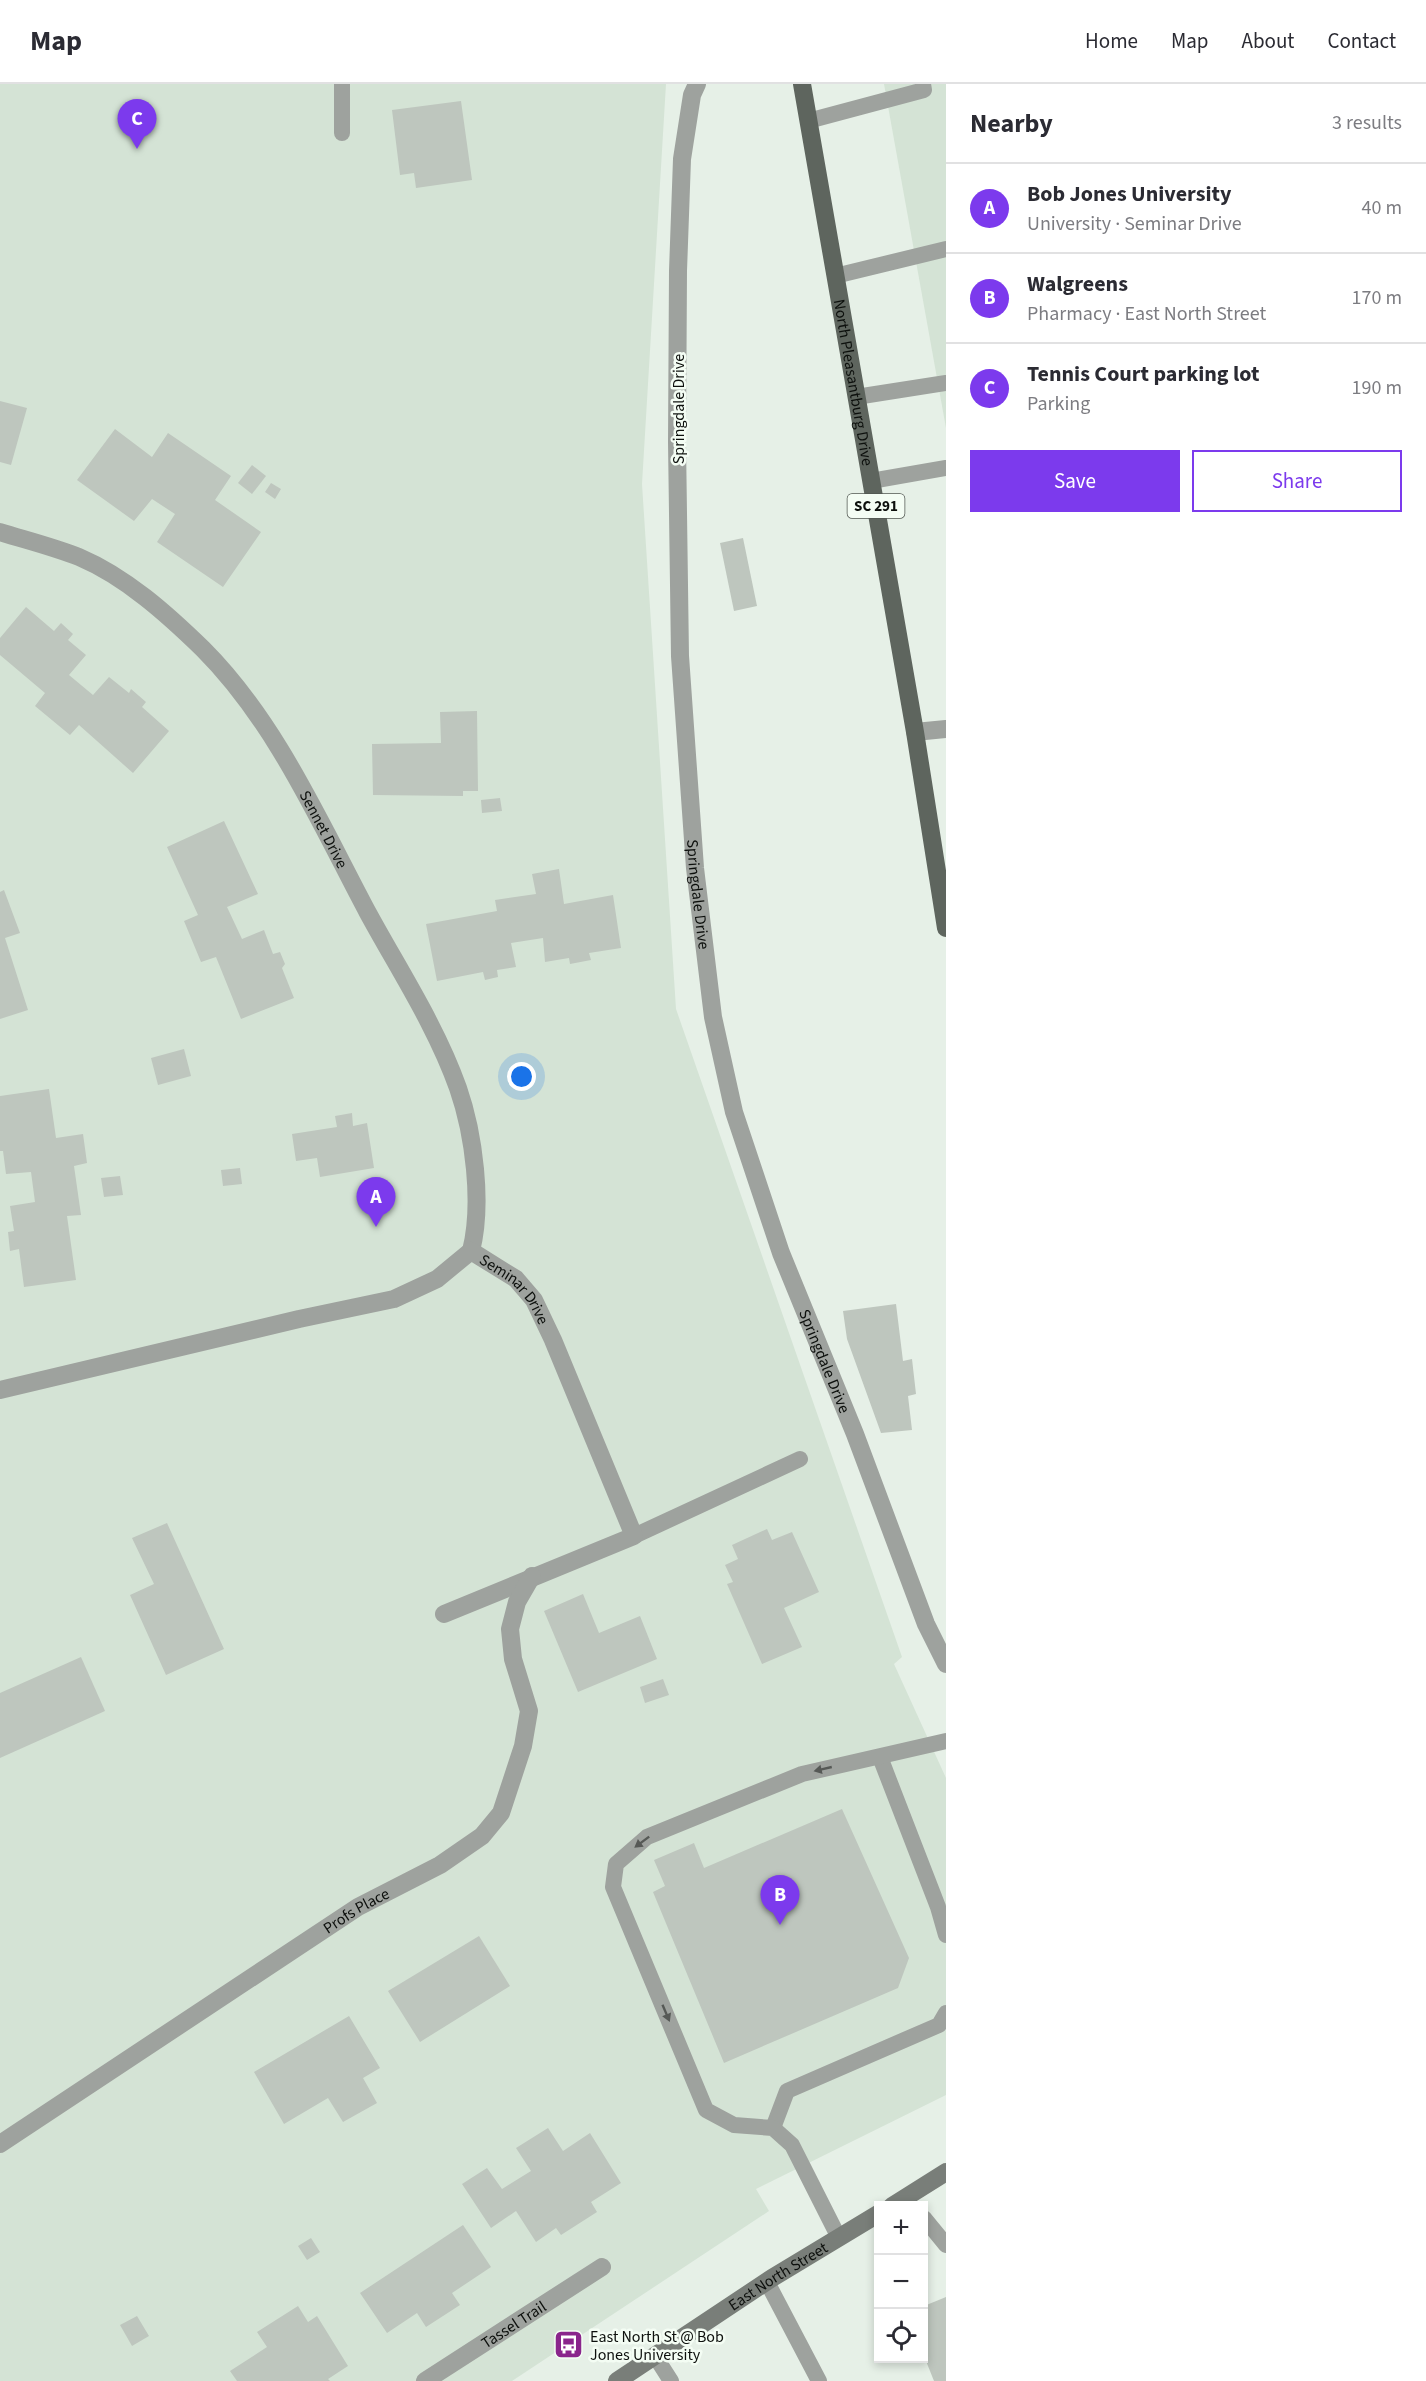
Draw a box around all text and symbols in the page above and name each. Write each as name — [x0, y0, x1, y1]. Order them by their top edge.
text: Map — [30, 21, 82, 61]
text: Home — [1085, 26, 1138, 56]
text: Map — [1171, 26, 1209, 56]
text: About — [1242, 26, 1294, 56]
text: Contact — [1327, 26, 1396, 56]
pin: C — [118, 100, 156, 149]
text: Nearby — [970, 105, 1053, 142]
text: 3 results — [1332, 109, 1402, 137]
text: Bob Jones University — [1027, 178, 1231, 210]
text: A — [984, 194, 995, 222]
text: 40 m — [1362, 194, 1402, 222]
text: University · Seminar Drive — [1027, 210, 1242, 238]
text: Walgreens — [1027, 268, 1128, 300]
text: B — [983, 284, 996, 312]
text: 170 m — [1352, 284, 1402, 312]
street label: North Pleasantburg Drive — [828, 298, 878, 468]
text: Pharmacy · East North Street — [1027, 300, 1266, 328]
street label: Springdale Drive — [668, 354, 690, 464]
text: Tennis Court parking lot — [1027, 358, 1259, 390]
text: C — [984, 374, 995, 402]
text: 190 m — [1352, 374, 1402, 402]
text: Parking — [1027, 390, 1090, 418]
button: Save — [970, 450, 1180, 512]
button: Share — [1192, 450, 1402, 512]
road number: SC 291 — [848, 494, 904, 518]
street label: Sennet Drive — [294, 787, 353, 872]
street label: Springdale Drive — [681, 839, 715, 951]
your location — [507, 1062, 536, 1091]
pin: A — [356, 1178, 395, 1227]
street label: Seminar Drive — [475, 1249, 554, 1328]
street label: Springdale Drive — [793, 1306, 855, 1417]
one-way arrow — [813, 1765, 832, 1775]
one-way arrow — [635, 1835, 650, 1847]
pin: B — [760, 1876, 800, 1925]
street label: Profs Place — [319, 1883, 393, 1939]
one-way arrow — [661, 2005, 671, 2023]
map controls — [874, 2201, 928, 2363]
button: + — [874, 2201, 928, 2255]
street label: East North Street — [724, 2237, 832, 2316]
button: − — [874, 2255, 928, 2309]
street label: Tassel Trail — [477, 2296, 551, 2354]
button: locate — [874, 2309, 928, 2363]
place label: East North St @ Bob Jones University — [590, 2326, 724, 2366]
bus stop icon: East North St @ Bob Jones University — [553, 2329, 585, 2361]

